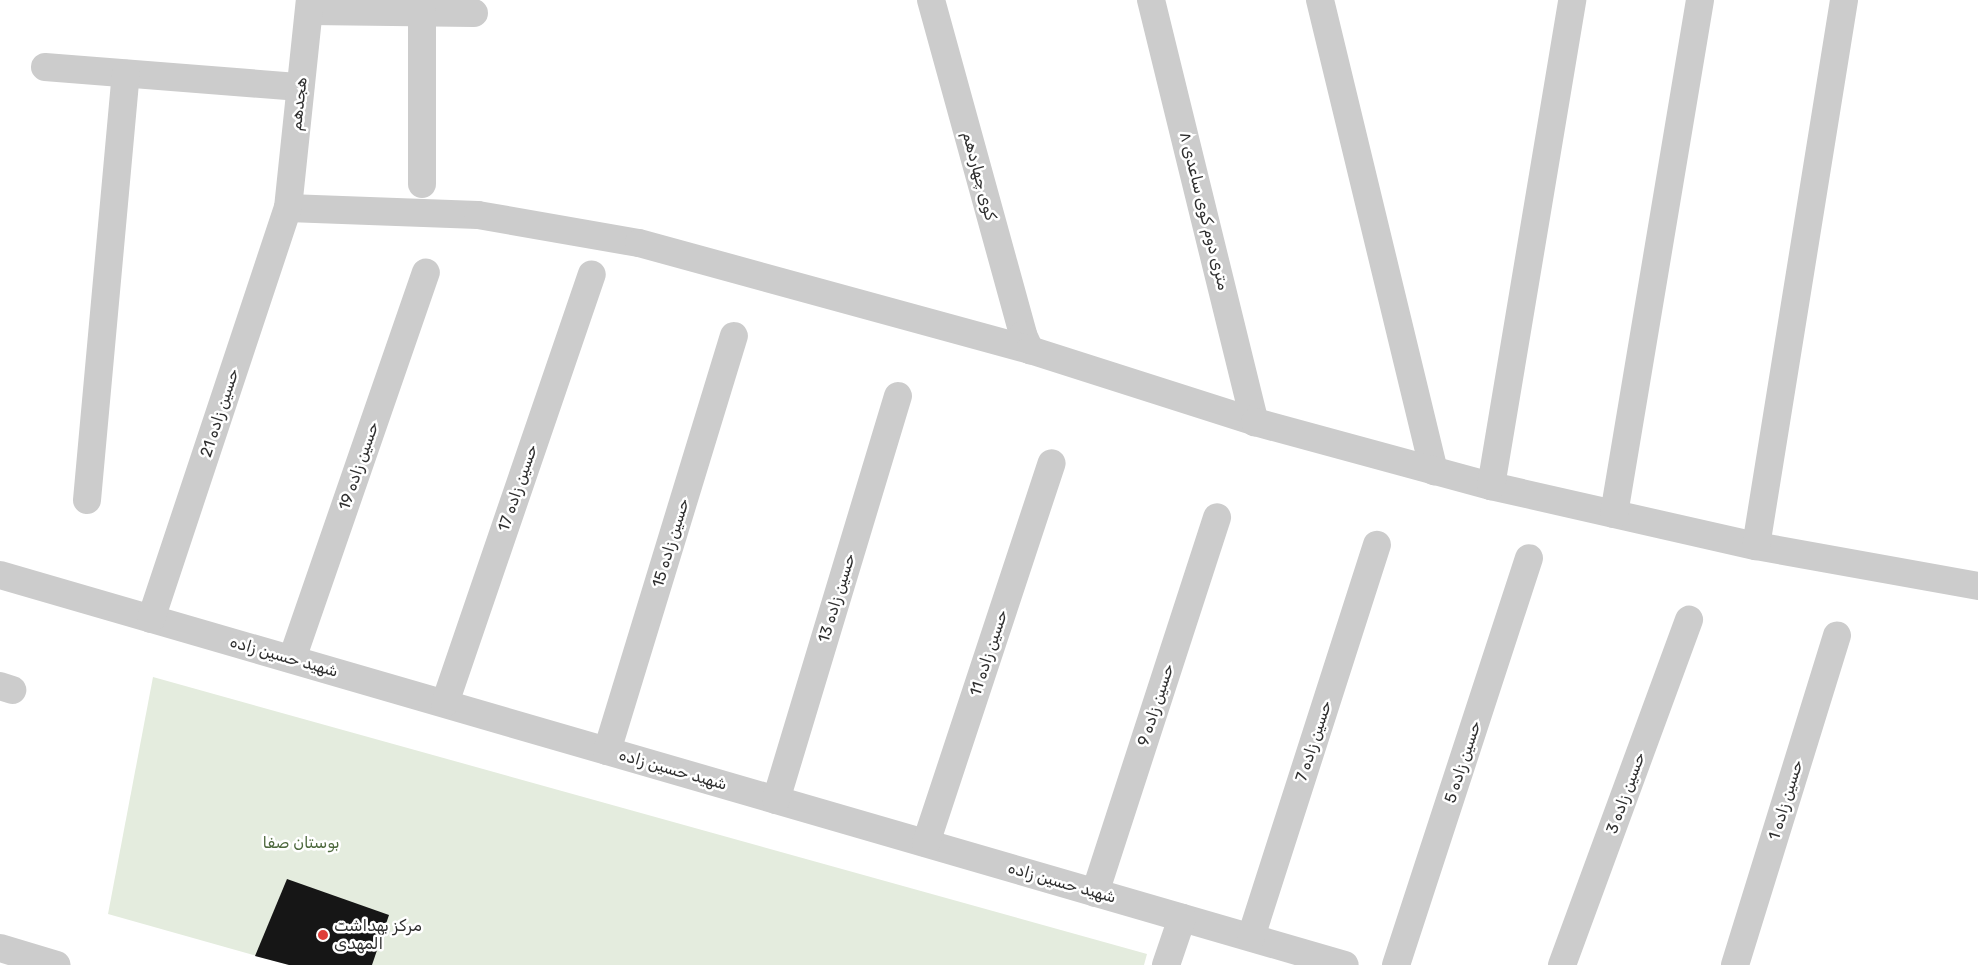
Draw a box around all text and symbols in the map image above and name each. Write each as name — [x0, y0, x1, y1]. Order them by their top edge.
street label: هجدهم — [287, 76, 311, 132]
street label: کوی چهاردهم — [958, 129, 1000, 223]
street label: ۸ متری دوم کوی ساعدی — [1175, 130, 1233, 292]
street label: حسین زاده 21 — [197, 366, 243, 460]
street label: حسین زاده 19 — [335, 419, 383, 513]
street label: حسین زاده 17 — [494, 442, 542, 534]
street label: حسین زاده 15 — [648, 496, 694, 590]
street label: حسین زاده 13 — [814, 551, 860, 645]
street label: حسین زاده 11 — [966, 607, 1012, 699]
street label: شهید حسین زاده — [228, 632, 340, 682]
street label: حسین زاده 9 — [1134, 661, 1178, 749]
street label: حسین زاده 7 — [1292, 698, 1336, 784]
street label: حسین زاده 5 — [1441, 718, 1485, 806]
street label: شهید حسین زاده — [617, 745, 729, 795]
street label: حسین زاده 3 — [1602, 750, 1650, 836]
street label: حسین زاده 1 — [1765, 758, 1807, 842]
park label: بوستان صفا — [263, 833, 339, 853]
street label: شهید حسین زاده — [1006, 858, 1118, 908]
place label: مرکز بهداشت المهدی — [334, 916, 422, 954]
marker: مرکز بهداشت المهدی — [316, 928, 330, 942]

